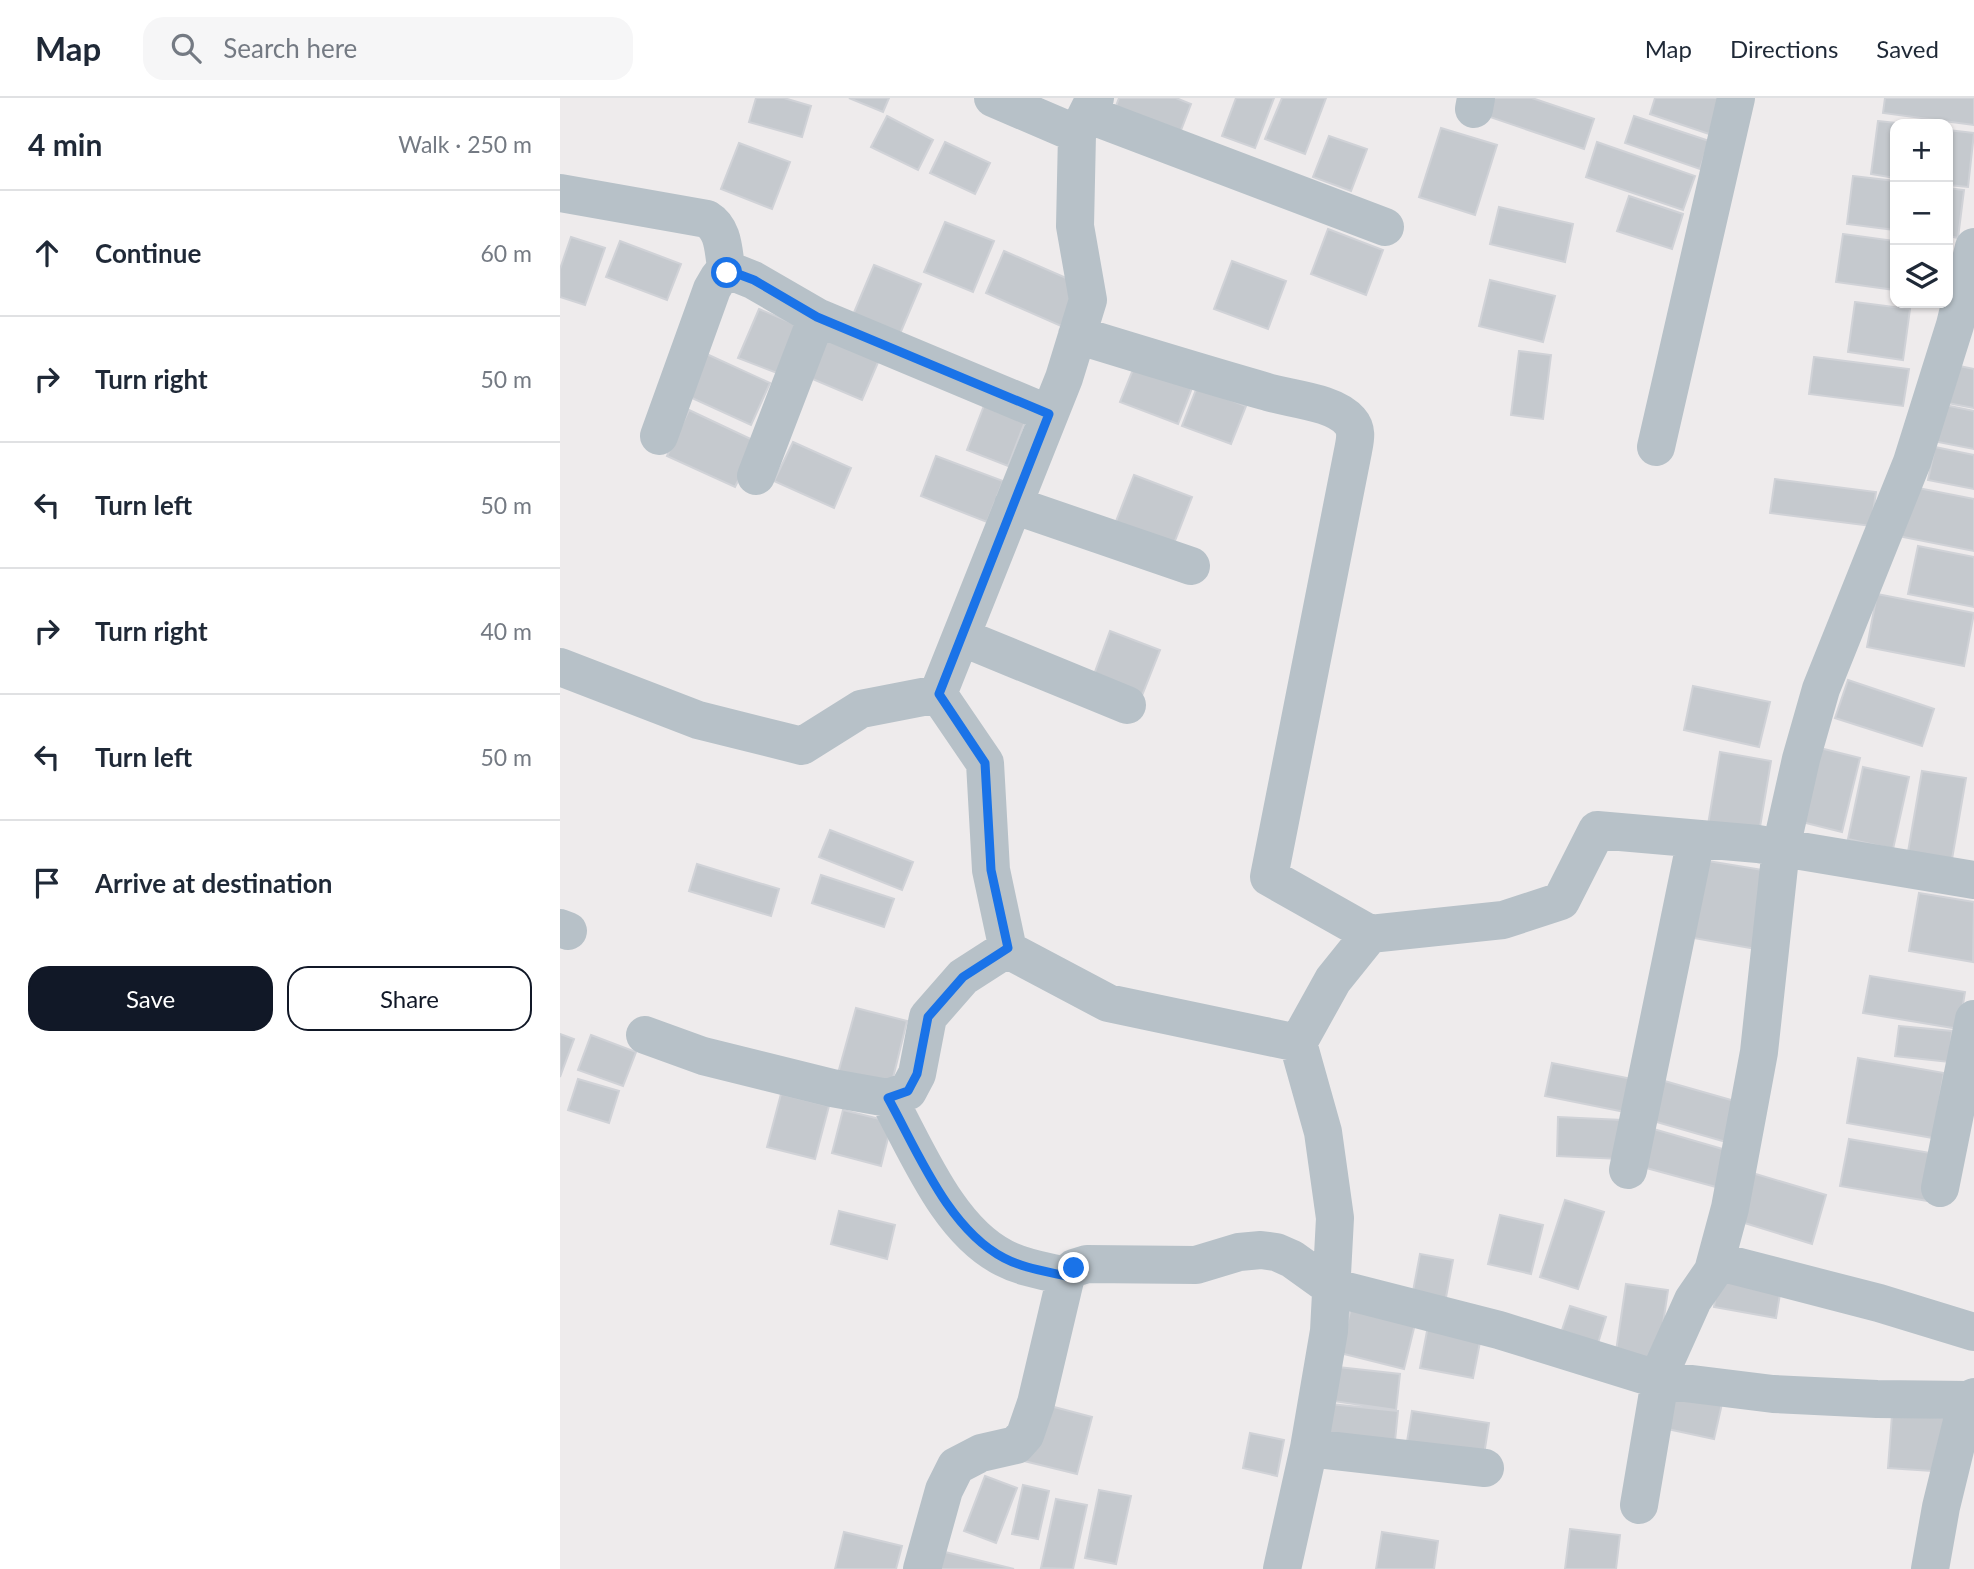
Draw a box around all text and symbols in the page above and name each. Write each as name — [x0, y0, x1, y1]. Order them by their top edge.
search box — [143, 17, 633, 80]
text: Map — [35, 28, 101, 68]
icon: search — [167, 29, 205, 67]
text: Search here — [223, 32, 357, 64]
text: Map — [1645, 34, 1692, 63]
text: Directions — [1730, 34, 1838, 63]
text: Saved — [1876, 34, 1939, 63]
map controls — [1890, 119, 1953, 308]
button: + — [1890, 119, 1953, 182]
text: 4 min — [28, 126, 102, 162]
text: Walk · 250 m — [398, 130, 532, 158]
button: − — [1890, 182, 1953, 245]
icon: ahead — [28, 234, 66, 272]
text: Continue — [95, 237, 201, 269]
text: 60 m — [481, 239, 532, 267]
button: layers — [1890, 245, 1953, 308]
route start — [711, 257, 742, 288]
icon: right — [28, 360, 66, 398]
text: Turn right — [95, 363, 208, 395]
text: 50 m — [481, 365, 532, 393]
icon: left — [28, 486, 66, 524]
text: Turn left — [95, 489, 192, 521]
text: 50 m — [481, 491, 532, 519]
icon: right — [28, 612, 66, 650]
text: Turn right — [95, 615, 208, 647]
text: 40 m — [481, 617, 532, 645]
icon: left — [28, 738, 66, 776]
text: Turn left — [95, 741, 192, 773]
text: 50 m — [481, 743, 532, 771]
icon: arrive — [28, 864, 66, 902]
text: Arrive at destination — [95, 867, 332, 899]
button: Save — [28, 966, 273, 1031]
button: Share — [287, 966, 532, 1031]
route end — [1058, 1252, 1089, 1283]

